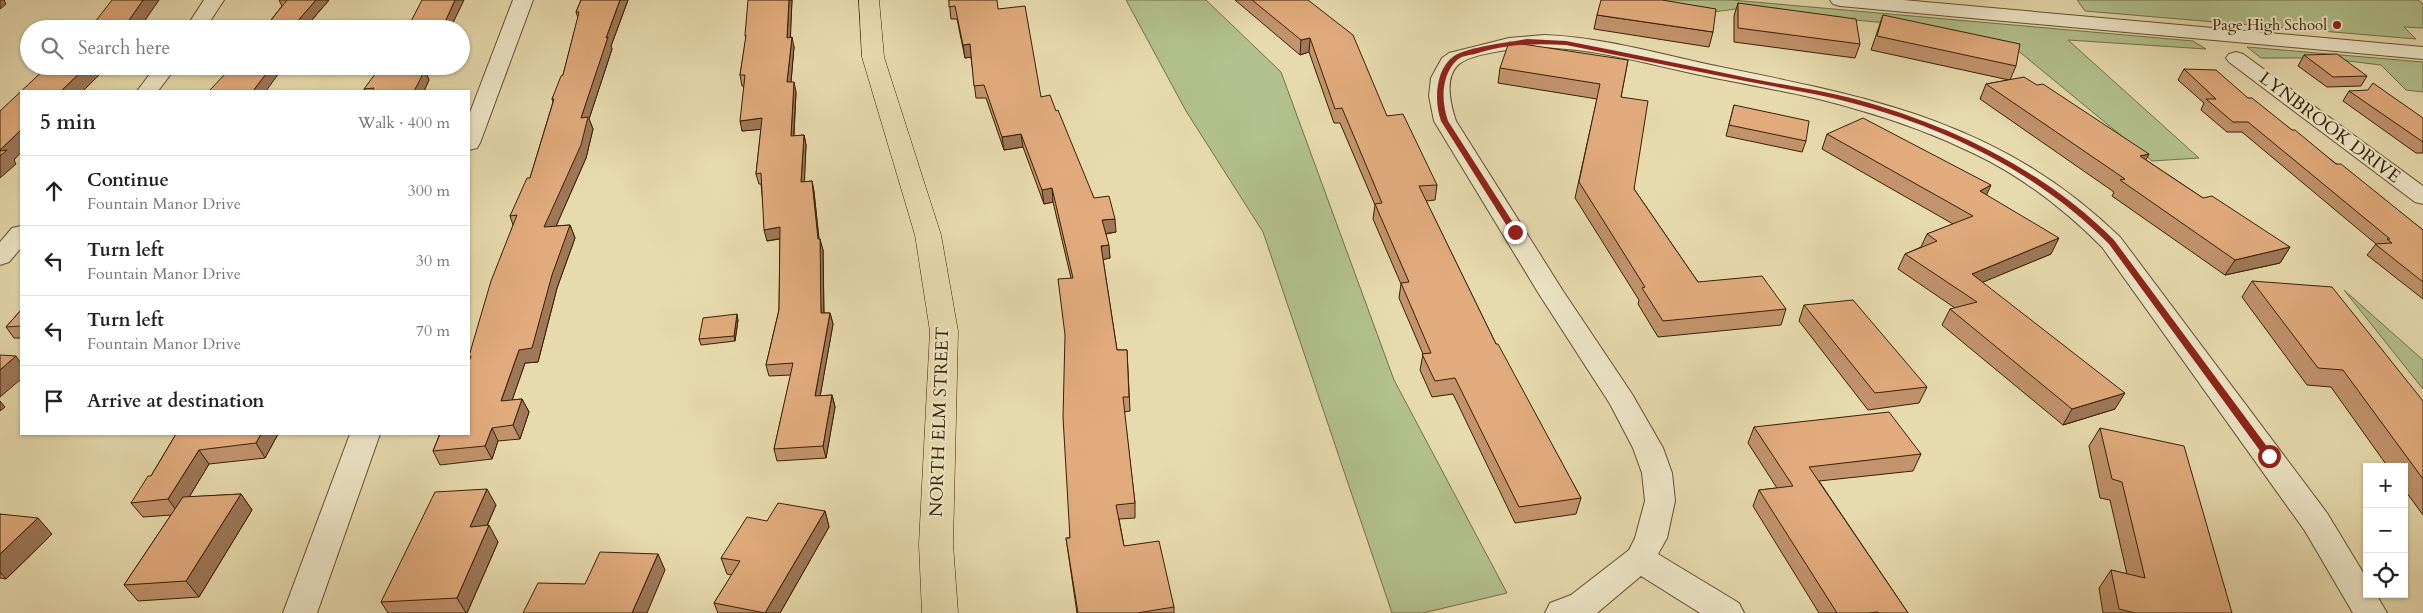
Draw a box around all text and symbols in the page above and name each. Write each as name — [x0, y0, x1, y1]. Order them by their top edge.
place label: Page High School — [2212, 15, 2327, 35]
marker: Page High School — [2331, 19, 2343, 31]
search box — [20, 20, 470, 75]
icon: search — [38, 34, 66, 62]
text: Search here — [78, 35, 170, 61]
street label: LYNBROOK DRIVE — [2254, 66, 2406, 189]
text: 5 min — [40, 108, 96, 137]
text: Walk · 400 m — [358, 112, 450, 134]
text: Continue — [87, 167, 169, 193]
icon: ahead — [40, 177, 68, 205]
text: 300 m — [408, 180, 450, 202]
text: Fountain Manor Drive — [87, 193, 241, 215]
route end — [1504, 221, 1527, 244]
text: Turn left — [87, 237, 164, 263]
icon: left — [40, 247, 68, 275]
text: 30 m — [416, 250, 450, 272]
text: Fountain Manor Drive — [87, 263, 241, 285]
text: Turn left — [87, 307, 164, 333]
icon: left — [40, 317, 68, 345]
text: 70 m — [416, 320, 450, 342]
street label: NORTH ELM STREET — [924, 326, 955, 518]
text: Fountain Manor Drive — [87, 333, 241, 355]
icon: arrive — [40, 387, 68, 415]
text: Arrive at destination — [87, 388, 264, 414]
route start — [2258, 445, 2281, 468]
map controls — [2363, 463, 2408, 598]
button: + — [2363, 463, 2408, 508]
button: − — [2363, 508, 2408, 553]
button: locate — [2363, 553, 2408, 598]

